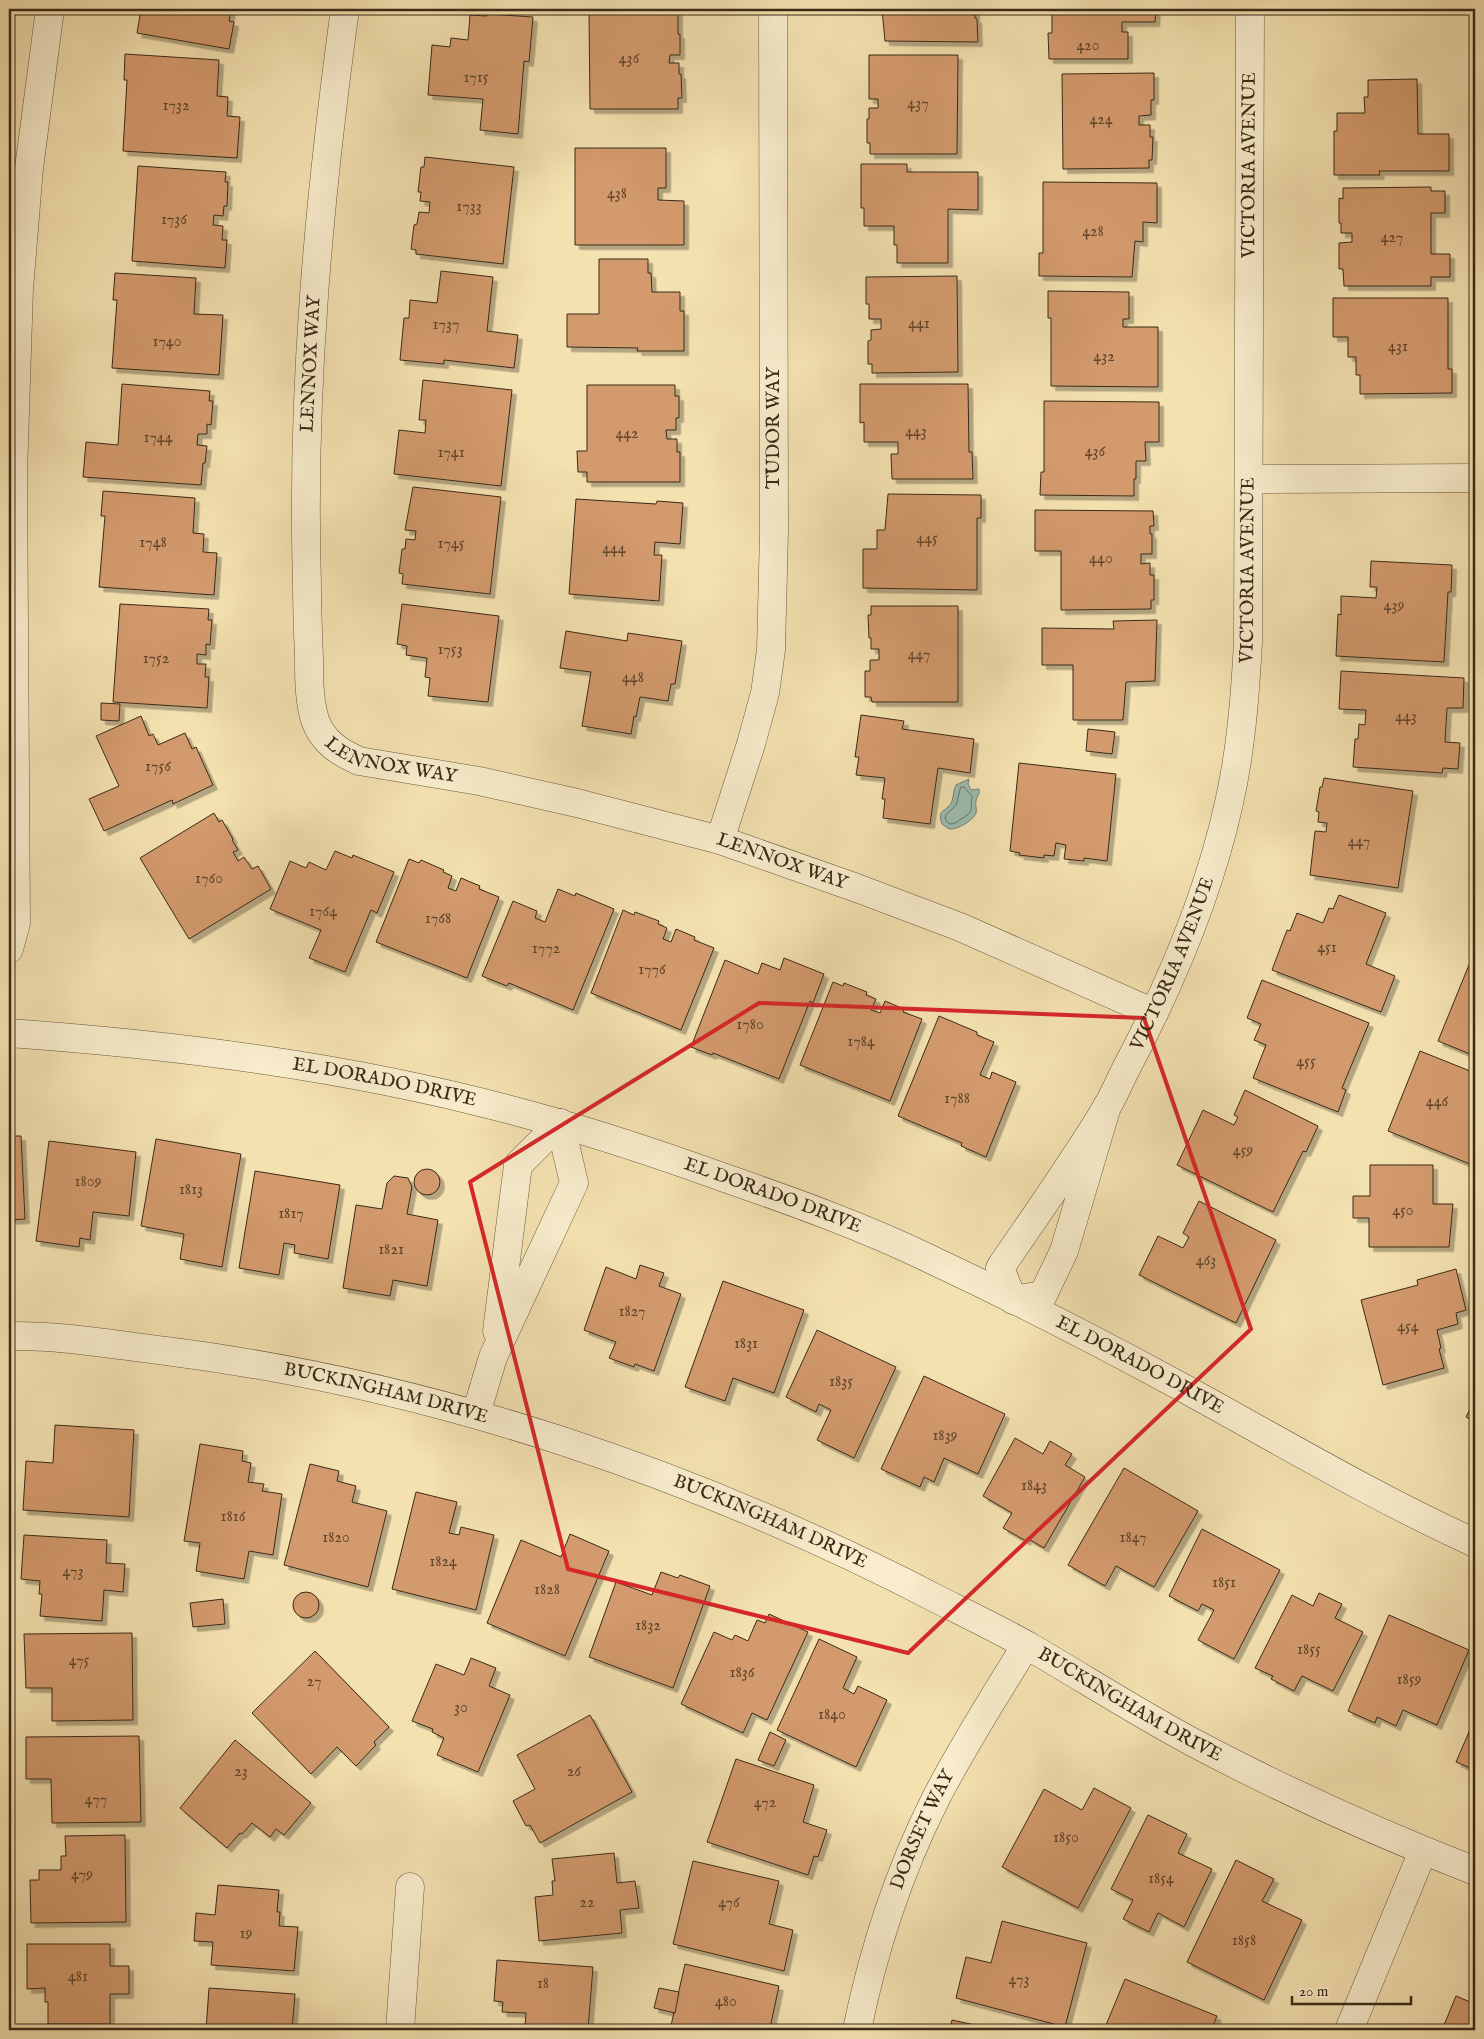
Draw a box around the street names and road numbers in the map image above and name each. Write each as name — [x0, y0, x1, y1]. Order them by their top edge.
street label: VICTORIA AVENUE — [1237, 72, 1262, 259]
street label: LENNOX WAY — [295, 294, 327, 433]
street label: TUDOR WAY — [762, 366, 786, 489]
street label: VICTORIA AVENUE — [1235, 477, 1261, 665]
street label: LENNOX WAY — [319, 732, 460, 789]
street label: LENNOX WAY — [713, 828, 852, 896]
street label: VICTORIA AVENUE — [1125, 874, 1220, 1056]
street label: EL DORADO DRIVE — [291, 1053, 479, 1113]
street label: EL DORADO DRIVE — [681, 1152, 865, 1239]
street label: EL DORADO DRIVE — [1052, 1311, 1228, 1420]
street label: BUCKINGHAM DRIVE — [282, 1358, 491, 1430]
street label: BUCKINGHAM DRIVE — [670, 1469, 871, 1574]
street label: BUCKINGHAM DRIVE — [1033, 1642, 1226, 1768]
street label: DORSET WAY — [885, 1765, 961, 1893]

